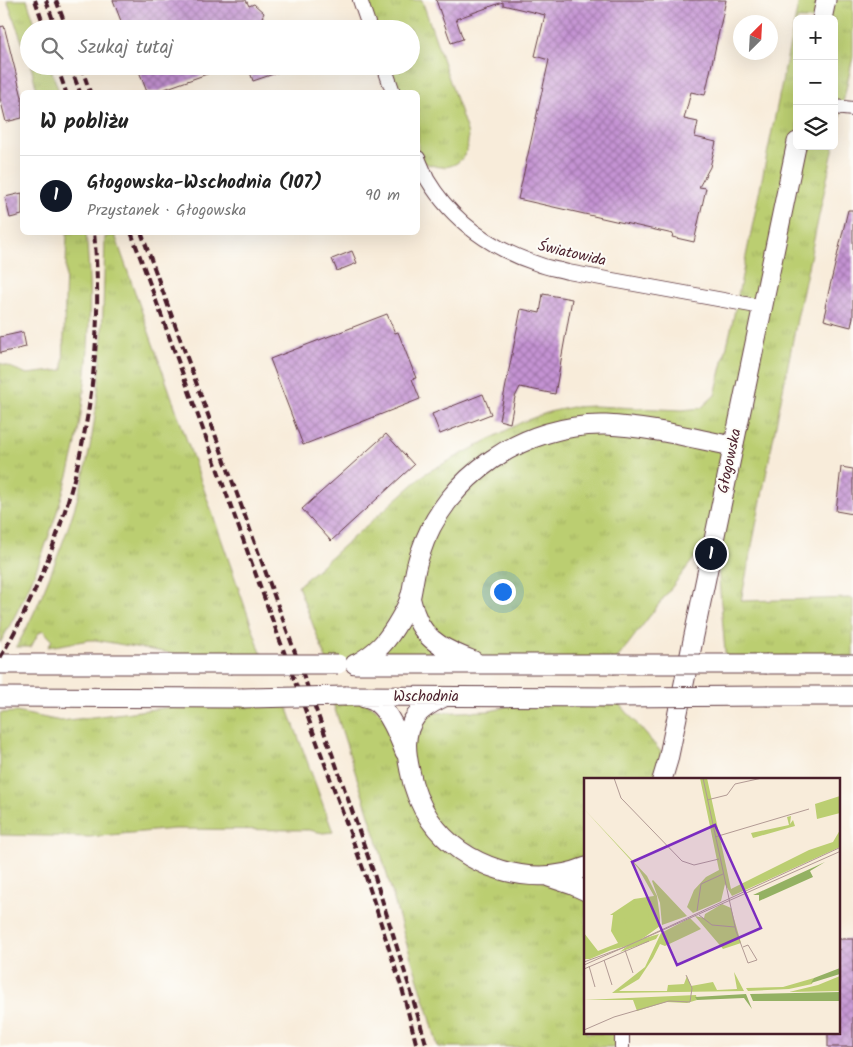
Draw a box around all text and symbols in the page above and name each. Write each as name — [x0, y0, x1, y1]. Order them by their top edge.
north arrow — [733, 15, 778, 60]
map controls — [793, 15, 838, 150]
button: + — [793, 15, 838, 60]
search box — [20, 20, 420, 75]
text: Szukaj tutaj — [78, 33, 173, 63]
icon: search — [38, 34, 66, 62]
button: − — [793, 60, 838, 105]
button: layers — [793, 105, 838, 150]
text: W pobliżu — [40, 106, 128, 139]
text: Głogowska-Wschodnia (107) — [87, 168, 322, 198]
text: 1 — [54, 183, 58, 208]
text: 90 m — [365, 183, 400, 208]
text: Przystanek · Głogowska — [87, 198, 246, 223]
street label: Światowida — [535, 235, 609, 273]
street label: Głogowska — [711, 426, 749, 496]
pin: 1 — [695, 535, 727, 573]
your location — [490, 579, 516, 605]
street label: Wschodnia — [393, 685, 459, 709]
inset map — [584, 778, 840, 1034]

